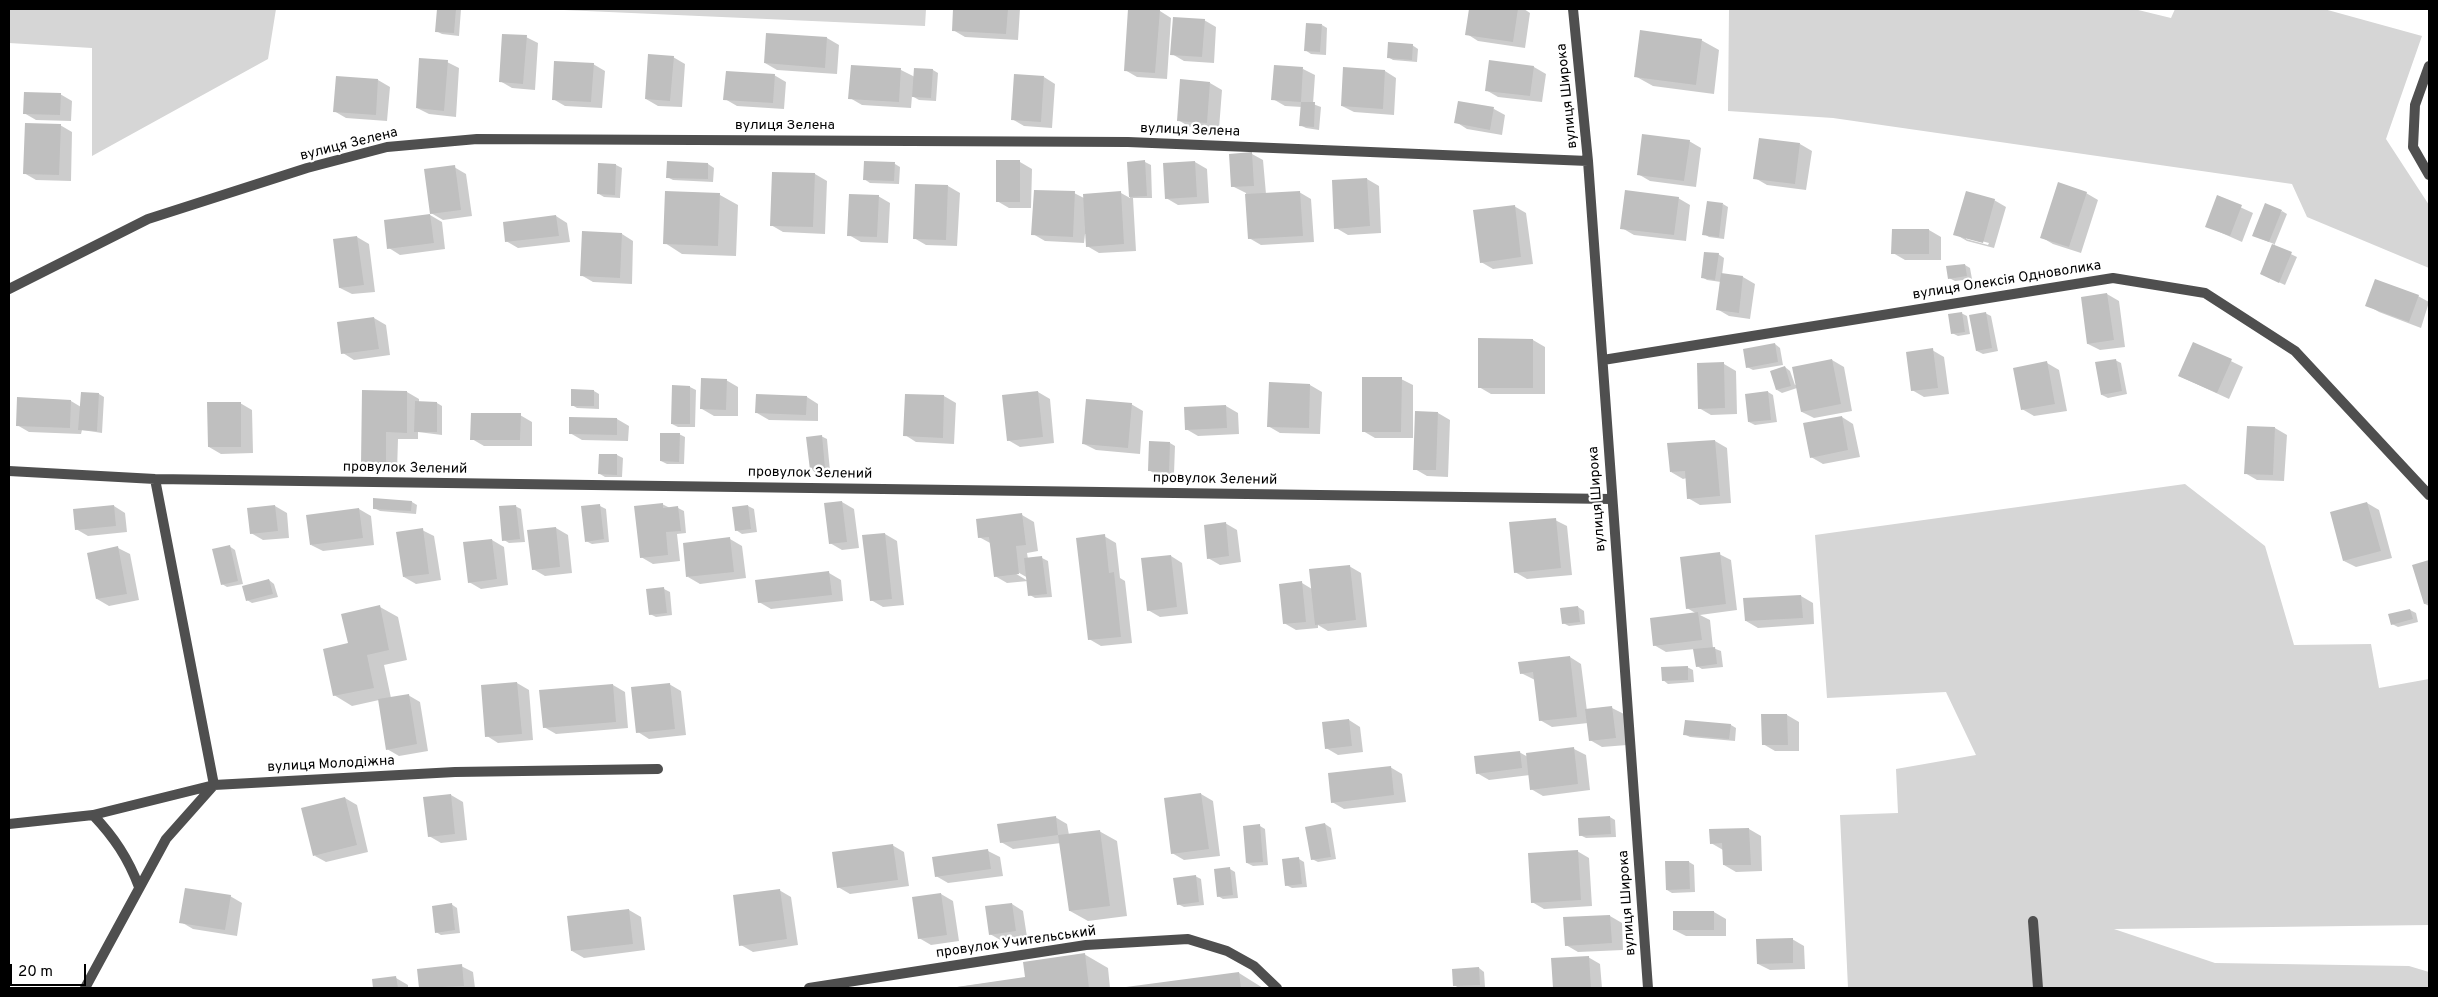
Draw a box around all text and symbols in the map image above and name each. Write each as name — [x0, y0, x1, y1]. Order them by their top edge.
street label: вулиця Широка — [1554, 43, 1582, 149]
street label: вулиця Зелена — [735, 118, 835, 134]
street label: вулиця Зелена — [1140, 121, 1240, 141]
street label: вулиця Зелена — [298, 125, 400, 165]
street label: вулиця Олексія Одноволика — [1911, 258, 2103, 304]
street label: вулиця Широка — [1586, 446, 1610, 552]
street label: провулок Зелений — [343, 460, 467, 478]
street label: провулок Зелений — [748, 465, 872, 483]
street label: провулок Зелений — [1153, 471, 1277, 489]
street label: вулиця Молодіжна — [267, 753, 395, 777]
street label: вулиця Широка — [1616, 850, 1640, 956]
street label: провулок Учительський — [935, 923, 1097, 963]
scale bar — [12, 954, 89, 986]
text: 20 m — [18, 963, 53, 982]

